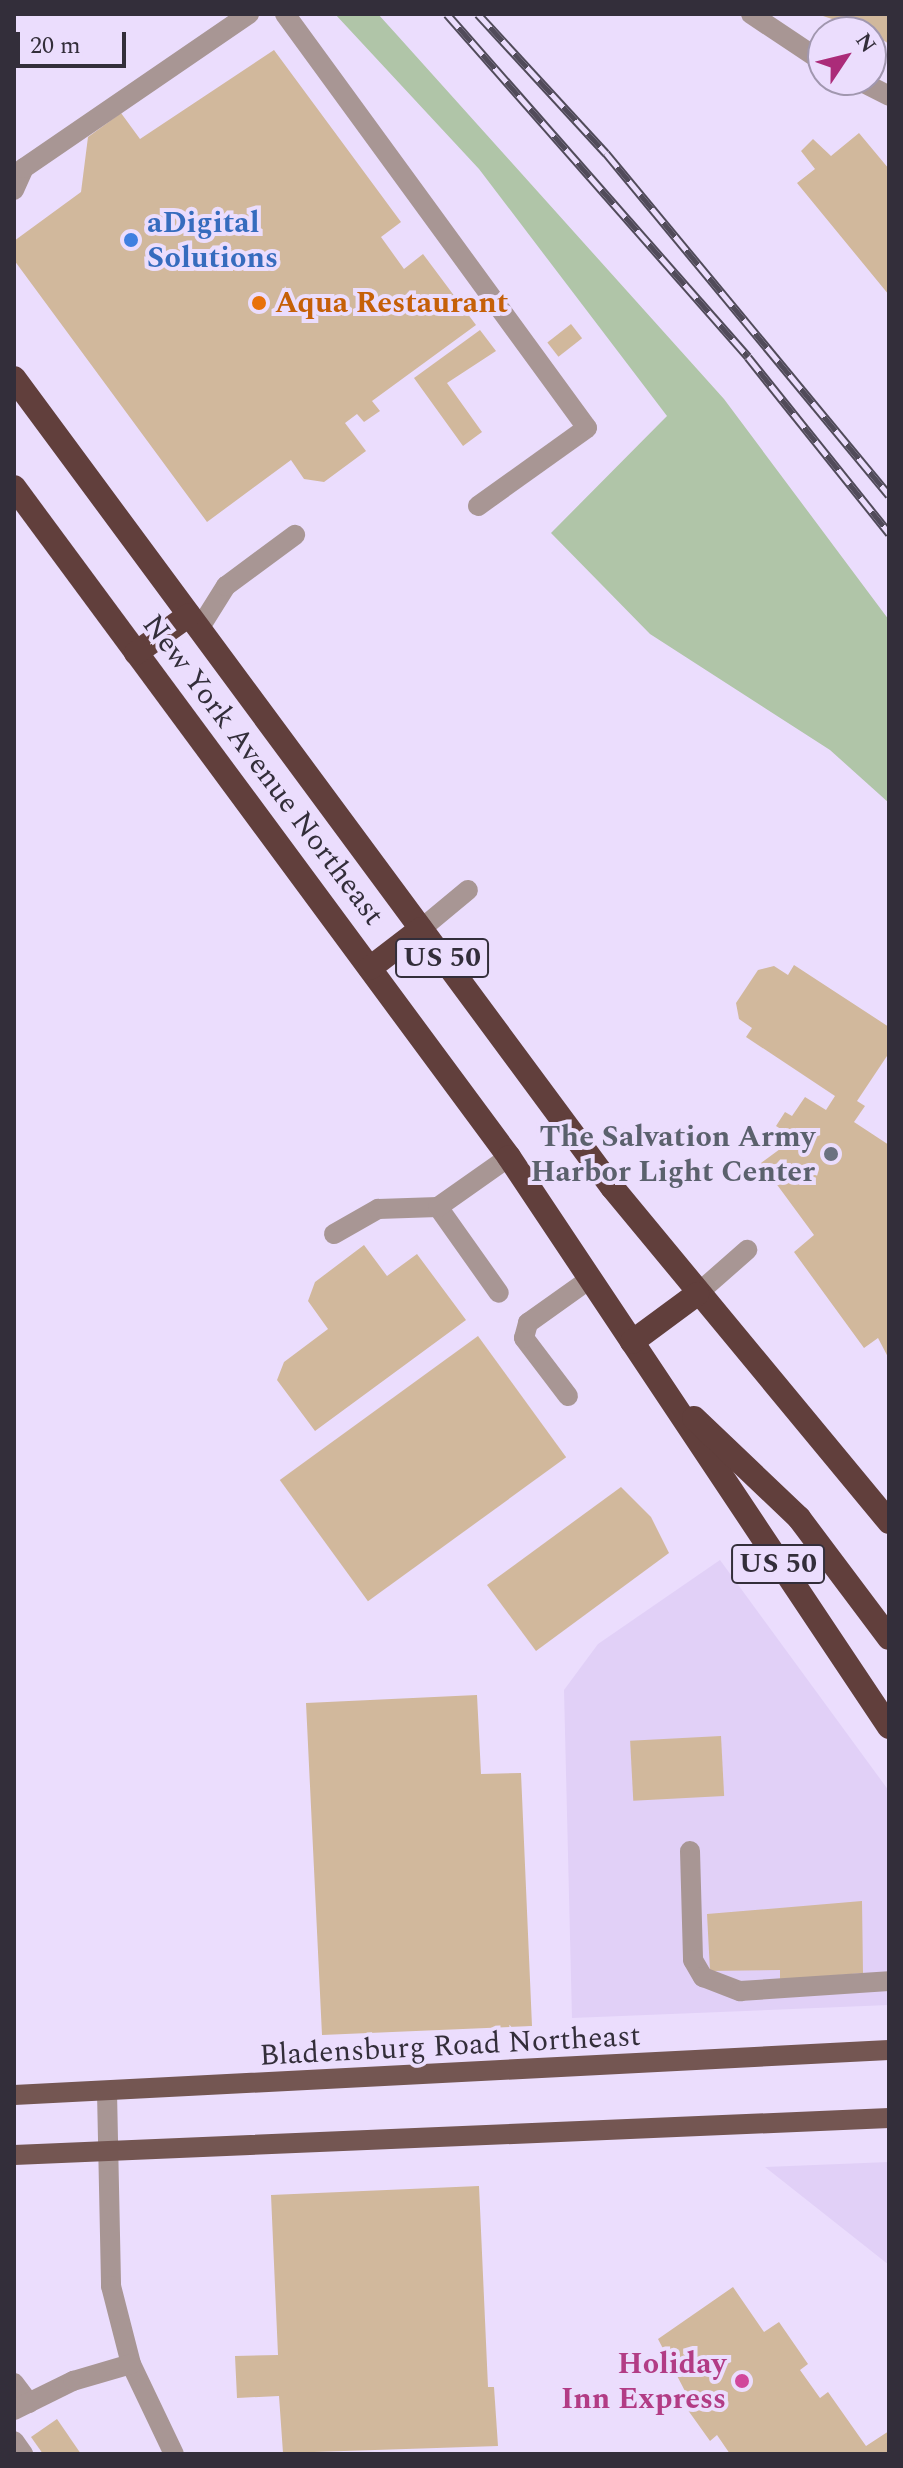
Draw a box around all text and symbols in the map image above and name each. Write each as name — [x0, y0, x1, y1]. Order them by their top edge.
scale bar — [20, 16, 130, 66]
north arrow — [807, 16, 887, 96]
text: N — [847, 26, 884, 60]
text: 20 m — [30, 28, 81, 64]
place label: aDigital Solutions — [147, 205, 278, 276]
marker: aDigital Solutions — [122, 231, 140, 249]
place label: Aqua Restaurant — [275, 285, 508, 321]
marker: Aqua Restaurant — [250, 294, 268, 312]
street label: New York Avenue Northeast — [134, 608, 392, 932]
road number: US 50 — [394, 934, 490, 982]
place label: The Salvation Army Harbor Light Center — [530, 1119, 815, 1190]
marker: The Salvation Army Harbor Light Center — [822, 1145, 840, 1163]
road number: US 50 — [730, 1540, 826, 1588]
street label: Bladensburg Road Northeast — [258, 2018, 642, 2074]
place label: Holiday Inn Express — [561, 2346, 726, 2416]
marker: Holiday Inn Express — [733, 2372, 751, 2390]

